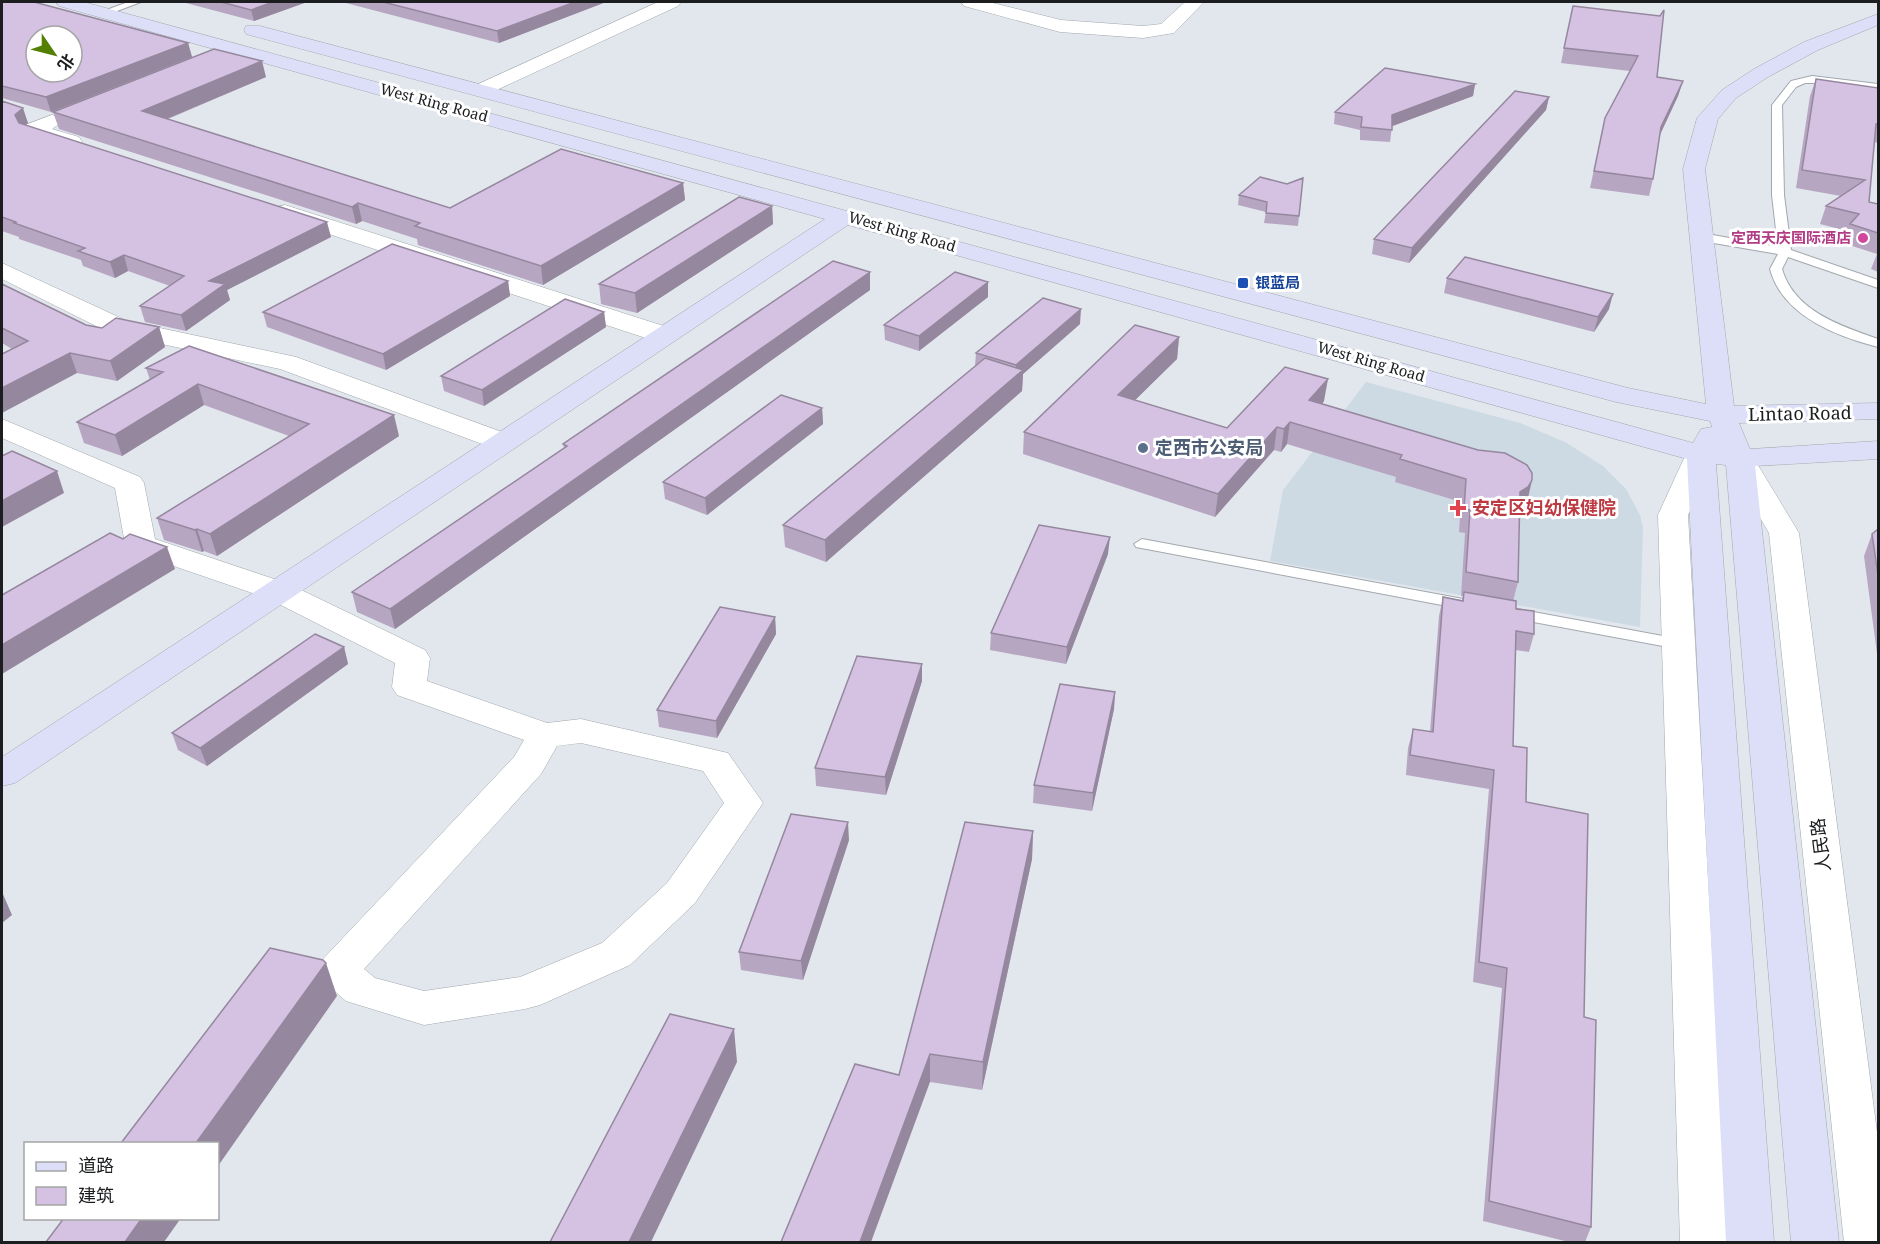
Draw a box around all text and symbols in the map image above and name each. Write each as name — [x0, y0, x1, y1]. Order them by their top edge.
north arrow — [24, 24, 84, 84]
text: 北 — [53, 50, 80, 75]
street label: West Ring Road — [378, 78, 491, 126]
street label: West Ring Road — [846, 206, 958, 256]
place label: 定西天庆国际酒店 — [1731, 227, 1851, 247]
marker: 定西天庆国际酒店 — [1856, 231, 1870, 245]
place label: 银蓝局 — [1255, 272, 1300, 292]
marker: 银蓝局 — [1236, 276, 1250, 290]
street label: West Ring Road — [1315, 336, 1427, 386]
street label: Lintao Road — [1748, 400, 1852, 426]
place label: 定西市公安局 — [1155, 435, 1263, 459]
marker: 定西市公安局 — [1136, 441, 1150, 455]
place label: 安定区妇幼保健院 — [1472, 495, 1616, 519]
marker: 安定区妇幼保健院 — [1449, 499, 1467, 517]
street label: 人民路 — [1805, 817, 1835, 873]
legend — [24, 1142, 219, 1220]
text: 道路 — [78, 1153, 114, 1177]
text: 建筑 — [78, 1183, 114, 1207]

